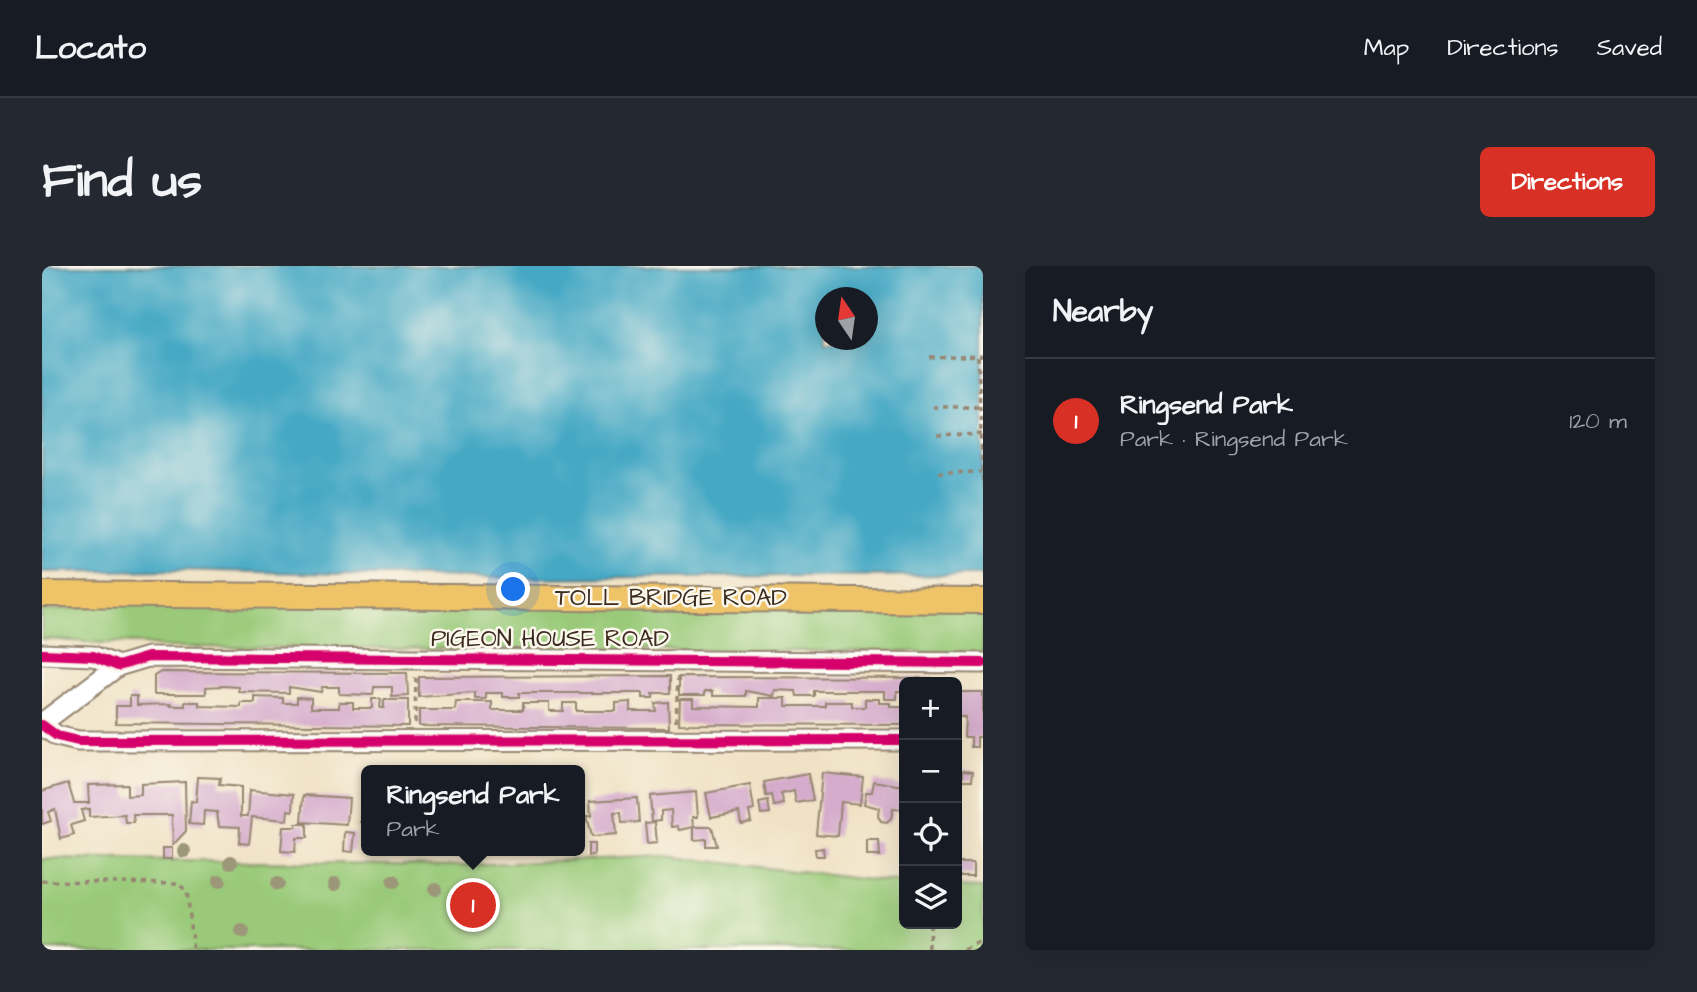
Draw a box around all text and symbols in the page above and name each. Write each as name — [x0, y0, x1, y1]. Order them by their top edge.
text: Locato — [35, 25, 146, 71]
text: Map — [1364, 31, 1409, 65]
text: Directions — [1447, 31, 1559, 65]
text: Saved — [1597, 31, 1662, 65]
button: Directions — [1480, 147, 1655, 217]
text: Find us — [42, 148, 202, 216]
north arrow — [815, 287, 878, 350]
text: Nearby — [1053, 291, 1153, 333]
text: Ringsend Park — [1120, 387, 1293, 423]
text: 1 — [1075, 405, 1077, 437]
text: 120 m — [1569, 405, 1627, 437]
text: Park · Ringsend Park — [1120, 423, 1348, 455]
your location — [496, 572, 530, 606]
street label: TOLL BRIDGE ROAD — [555, 581, 787, 615]
street label: PIGEON HOUSE ROAD — [431, 622, 669, 656]
map controls — [899, 677, 962, 929]
button: + — [899, 677, 962, 740]
button: − — [899, 740, 962, 803]
popup — [361, 765, 585, 856]
text: Ringsend Park — [387, 777, 559, 813]
button: locate — [899, 803, 962, 866]
text: Park — [387, 813, 440, 845]
button: layers — [899, 866, 962, 929]
pin: 1 — [450, 879, 496, 931]

